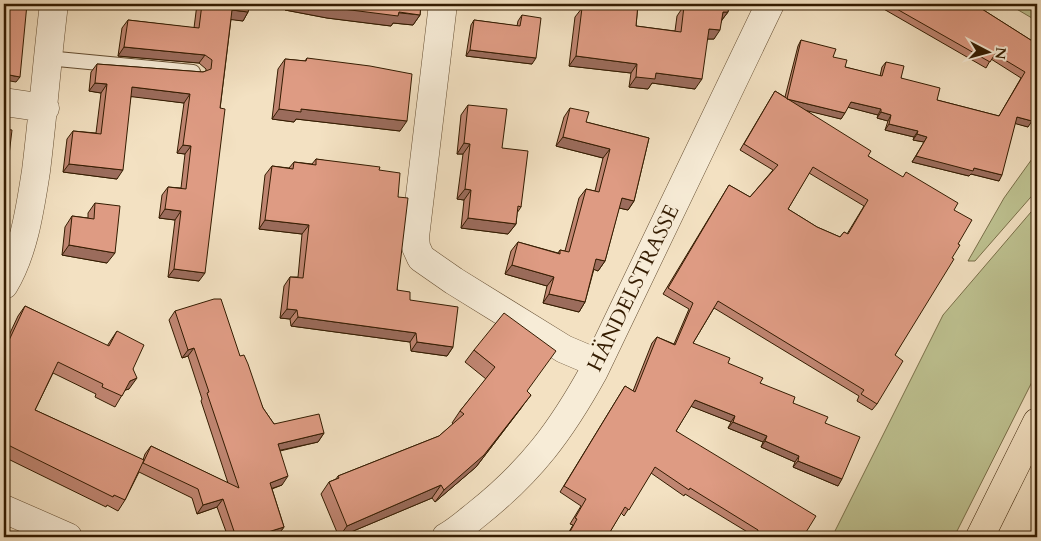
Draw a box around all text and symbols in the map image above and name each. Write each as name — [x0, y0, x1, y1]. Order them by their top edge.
north arrow — [964, 28, 1014, 78]
text: N — [990, 46, 1011, 60]
street label: HÄNDELSTRASSE — [580, 200, 687, 377]

